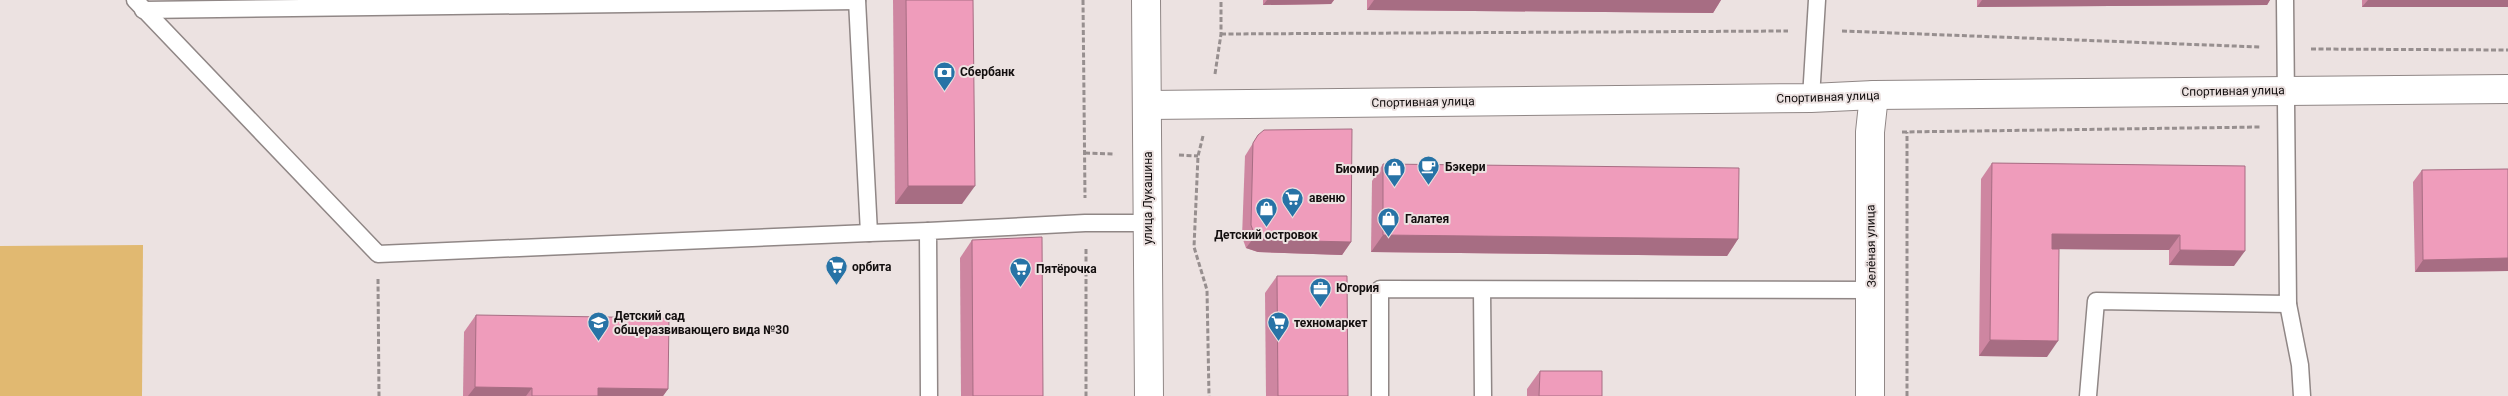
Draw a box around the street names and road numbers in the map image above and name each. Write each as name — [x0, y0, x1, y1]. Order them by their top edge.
street label: Спортивная улица — [2181, 83, 2285, 99]
street label: Спортивная улица — [1776, 88, 1880, 106]
street label: Спортивная улица — [1371, 94, 1475, 110]
street label: улица Лукашина — [1141, 151, 1155, 245]
street label: Зелёная улица — [1863, 205, 1879, 287]

